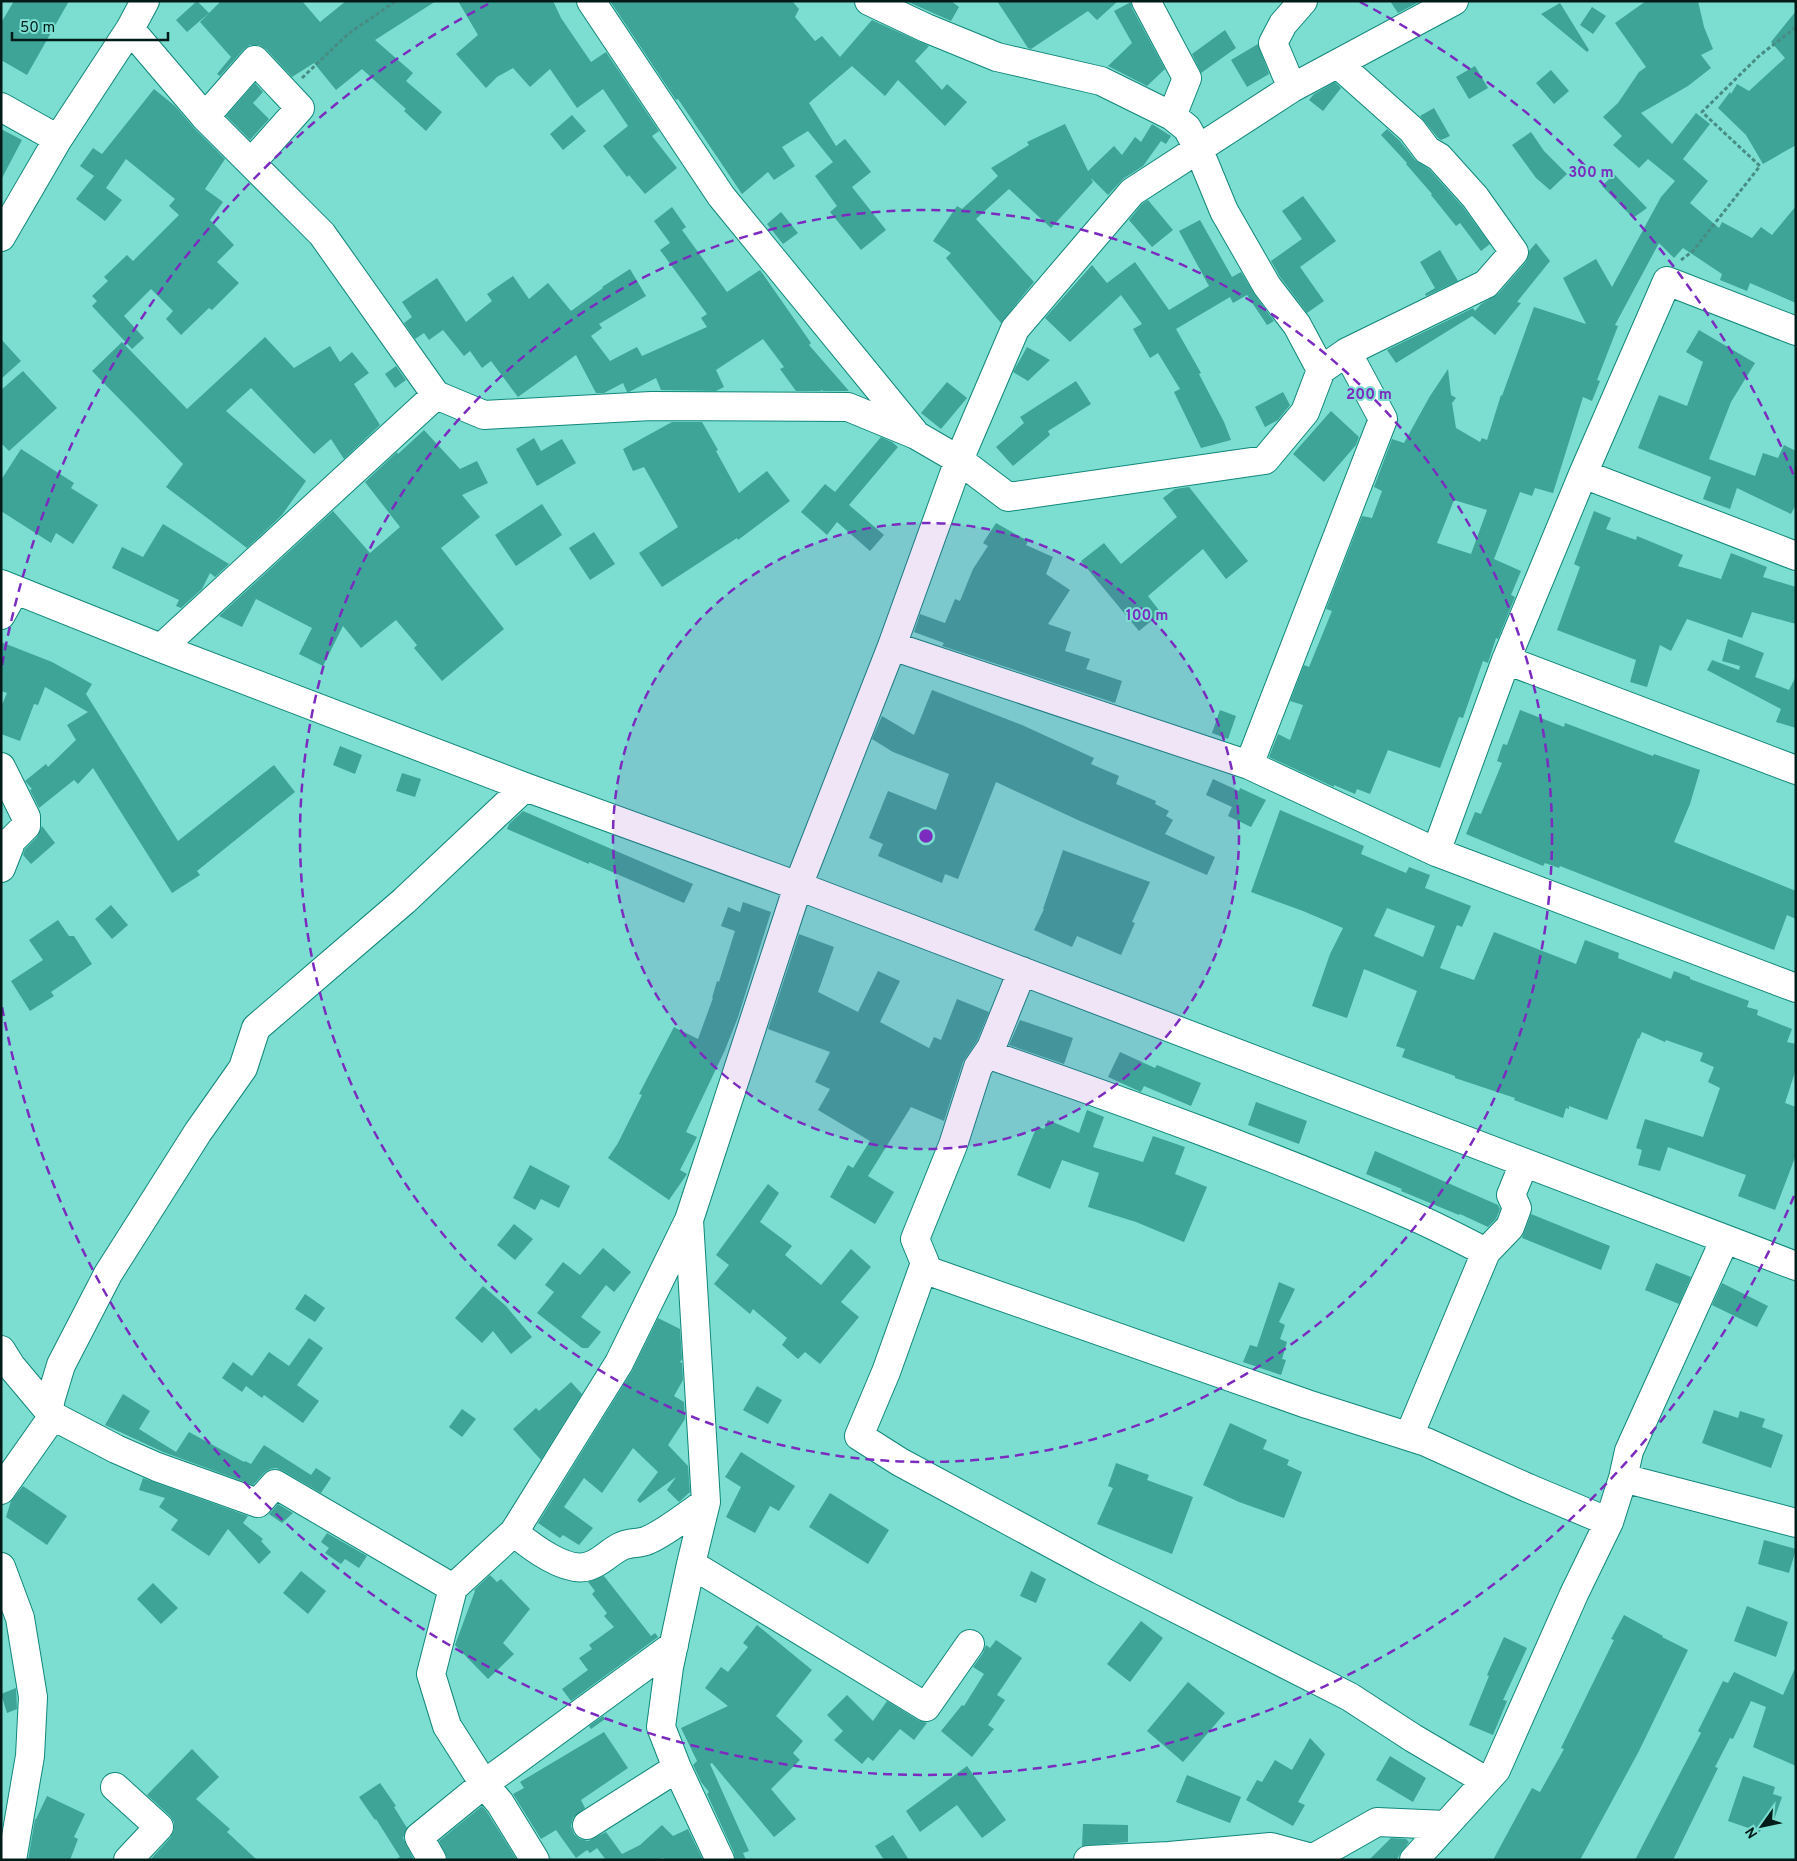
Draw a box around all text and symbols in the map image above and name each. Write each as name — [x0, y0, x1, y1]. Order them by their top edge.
scale bar — [12, 10, 169, 42]
text: 50 m — [20, 19, 55, 38]
text: 300 m — [1568, 164, 1614, 183]
text: 200 m — [1346, 386, 1392, 405]
text: 100 m — [1126, 607, 1168, 626]
centre of rings — [917, 827, 935, 845]
north arrow — [1737, 1801, 1787, 1851]
text: N — [1742, 1823, 1762, 1841]

